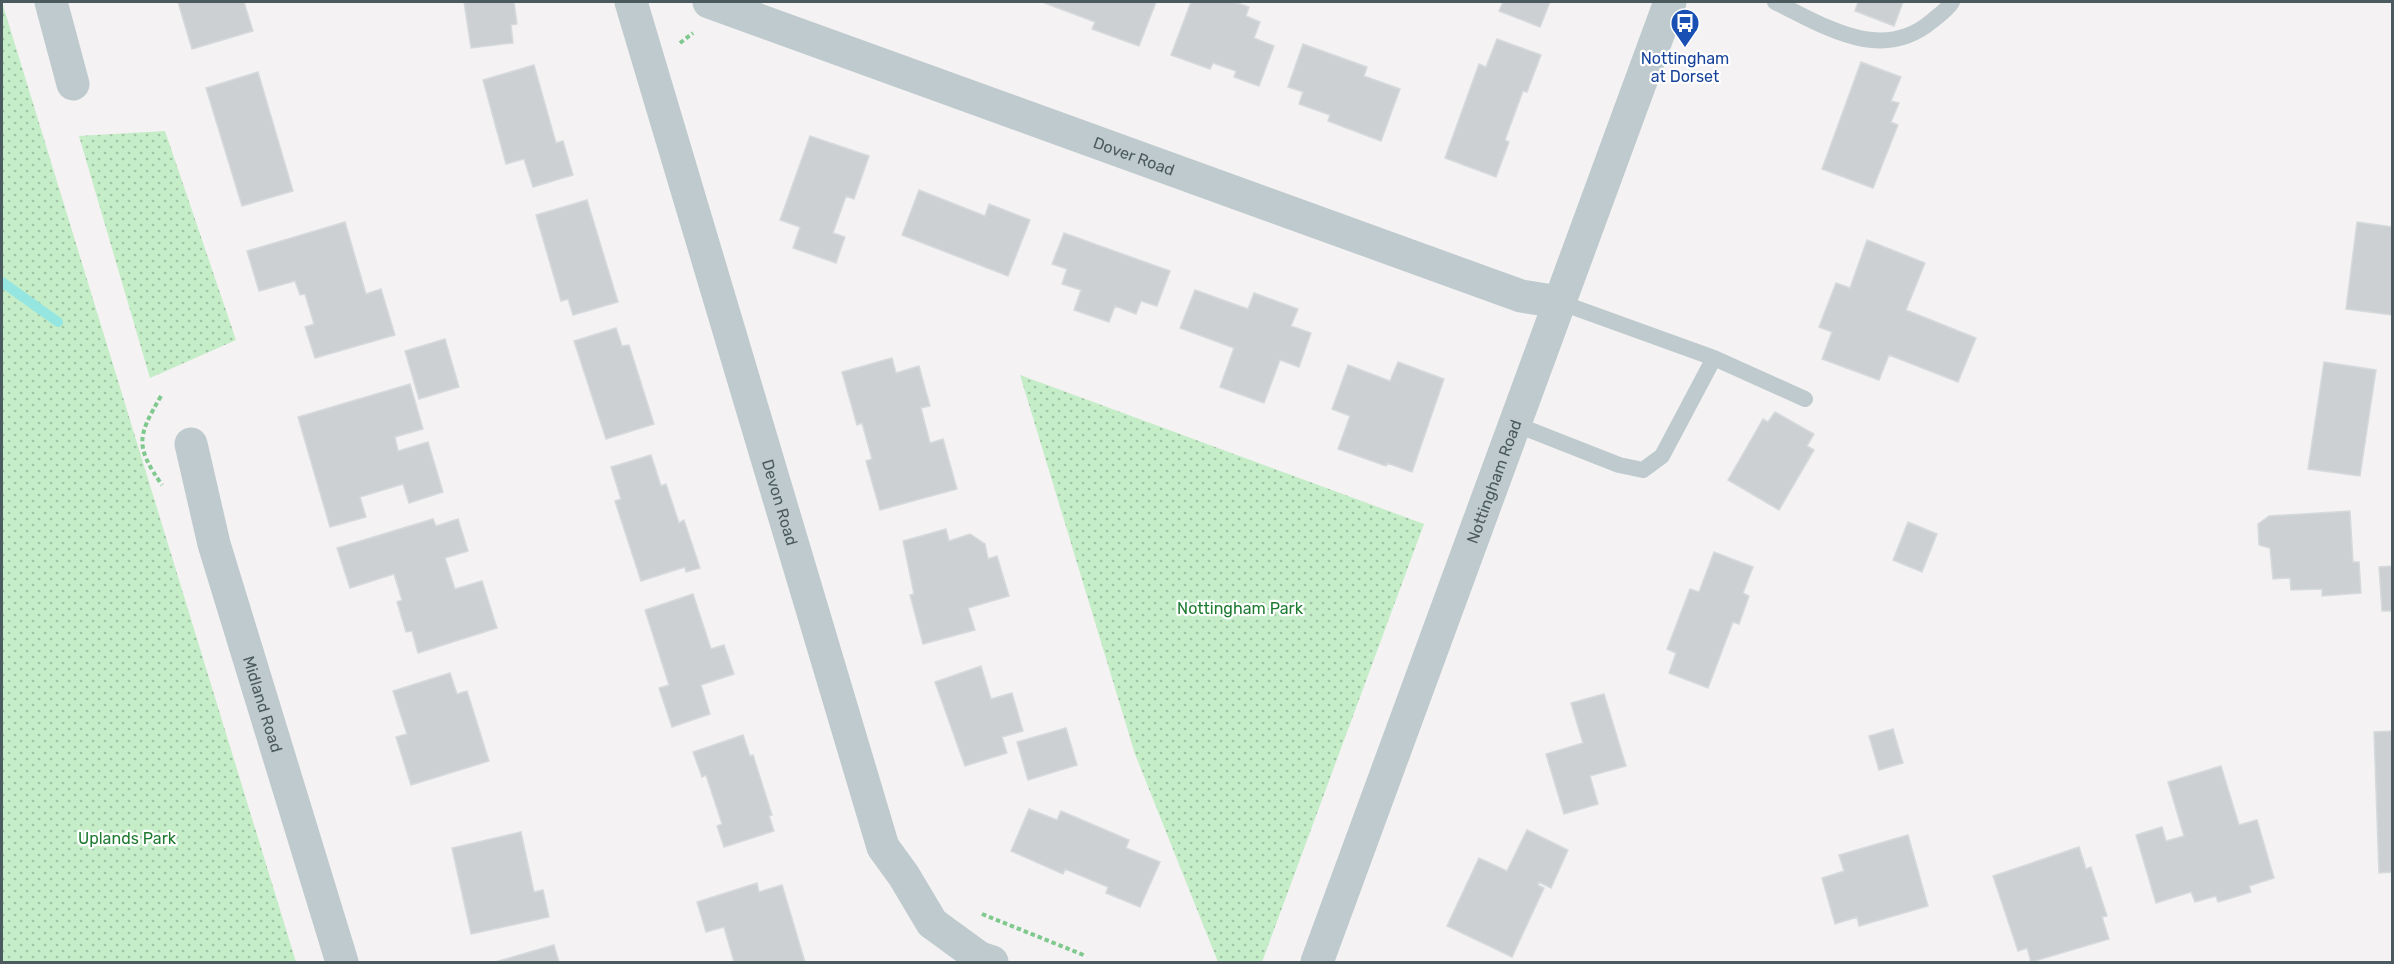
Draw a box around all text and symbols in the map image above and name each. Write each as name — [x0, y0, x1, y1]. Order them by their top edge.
bus stop icon: Nottingham at Dorset — [1669, 7, 1701, 49]
place label: Nottingham at Dorset — [1641, 49, 1729, 86]
street label: Dover Road — [1091, 132, 1177, 179]
street label: Nottingham Road — [1462, 417, 1525, 546]
street label: Devon Road — [758, 457, 802, 548]
park label: Nottingham Park — [1177, 599, 1304, 618]
street label: Midland Road — [239, 653, 287, 755]
park label: Uplands Park — [78, 829, 177, 848]

